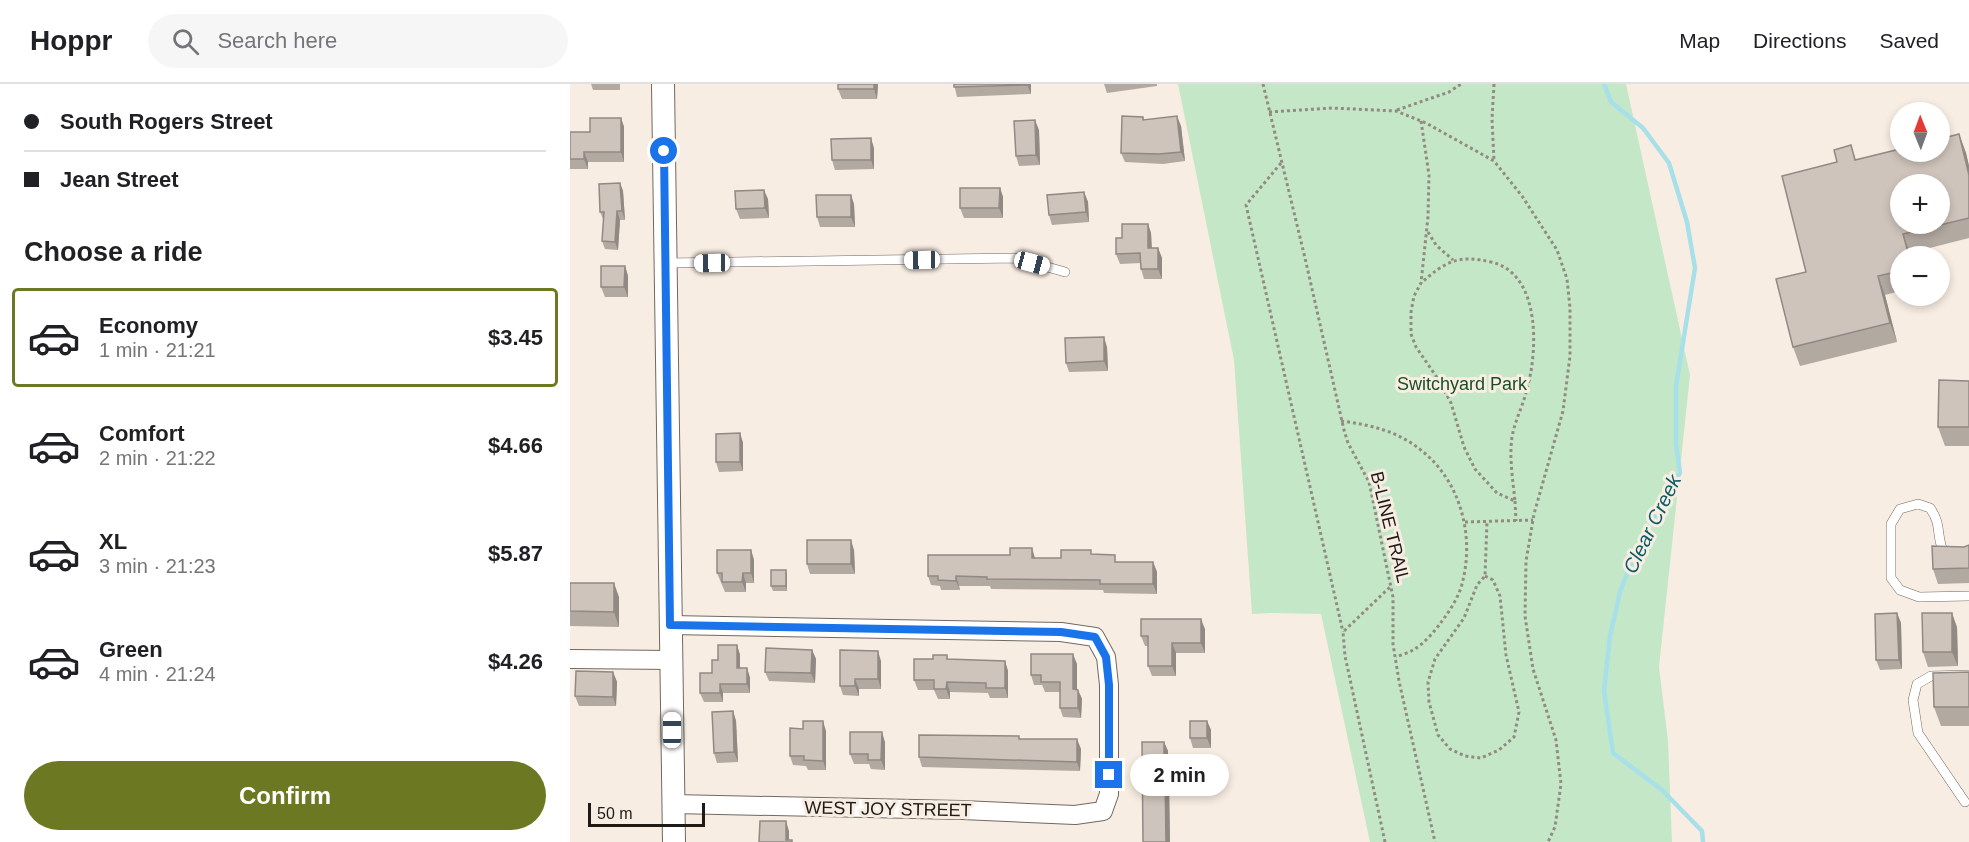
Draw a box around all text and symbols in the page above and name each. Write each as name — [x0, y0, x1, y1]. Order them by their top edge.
search box — [148, 14, 568, 68]
text: Hoppr — [30, 25, 112, 56]
icon: search — [169, 25, 202, 58]
text: Search here — [217, 28, 337, 53]
text: Map — [1679, 29, 1720, 52]
text: Directions — [1753, 29, 1846, 52]
text: Saved — [1879, 29, 1939, 52]
north arrow — [1890, 102, 1950, 162]
map controls — [1890, 102, 1950, 306]
text: South Rogers Street — [60, 109, 273, 134]
route start — [650, 137, 677, 164]
text: Jean Street — [60, 167, 179, 192]
button: + — [1890, 174, 1950, 234]
text: Choose a ride — [24, 237, 203, 267]
button: − — [1890, 246, 1950, 306]
car — [1012, 250, 1052, 276]
car — [904, 251, 940, 269]
car — [694, 254, 730, 272]
icon: car — [27, 311, 81, 365]
text: Economy — [99, 313, 198, 338]
text: $3.45 — [488, 325, 543, 350]
text: 1 min · 21:21 — [99, 339, 216, 361]
park label: Switchyard Park — [1397, 374, 1528, 394]
icon: car — [27, 419, 81, 473]
text: Comfort — [99, 421, 185, 446]
text: $4.66 — [488, 433, 543, 458]
text: 2 min · 21:22 — [99, 447, 216, 469]
street label: B-LINE TRAIL — [1367, 469, 1413, 585]
water label: Clear Creek — [1619, 470, 1686, 577]
icon: car — [27, 527, 81, 581]
text: XL — [99, 529, 127, 554]
text: $5.87 — [488, 541, 543, 566]
text: 3 min · 21:23 — [99, 555, 216, 577]
icon: car — [27, 635, 81, 689]
text: Green — [99, 637, 163, 662]
text: $4.26 — [488, 649, 543, 674]
text: 4 min · 21:24 — [99, 663, 216, 685]
car — [663, 712, 681, 748]
callout: 2 min — [1130, 754, 1229, 796]
button: Confirm — [24, 761, 546, 830]
route end — [1095, 761, 1122, 788]
text: 2 min — [1153, 764, 1206, 786]
street label: WEST JOY STREET — [804, 798, 972, 820]
scale bar — [588, 800, 705, 828]
text: 50 m — [597, 805, 633, 822]

